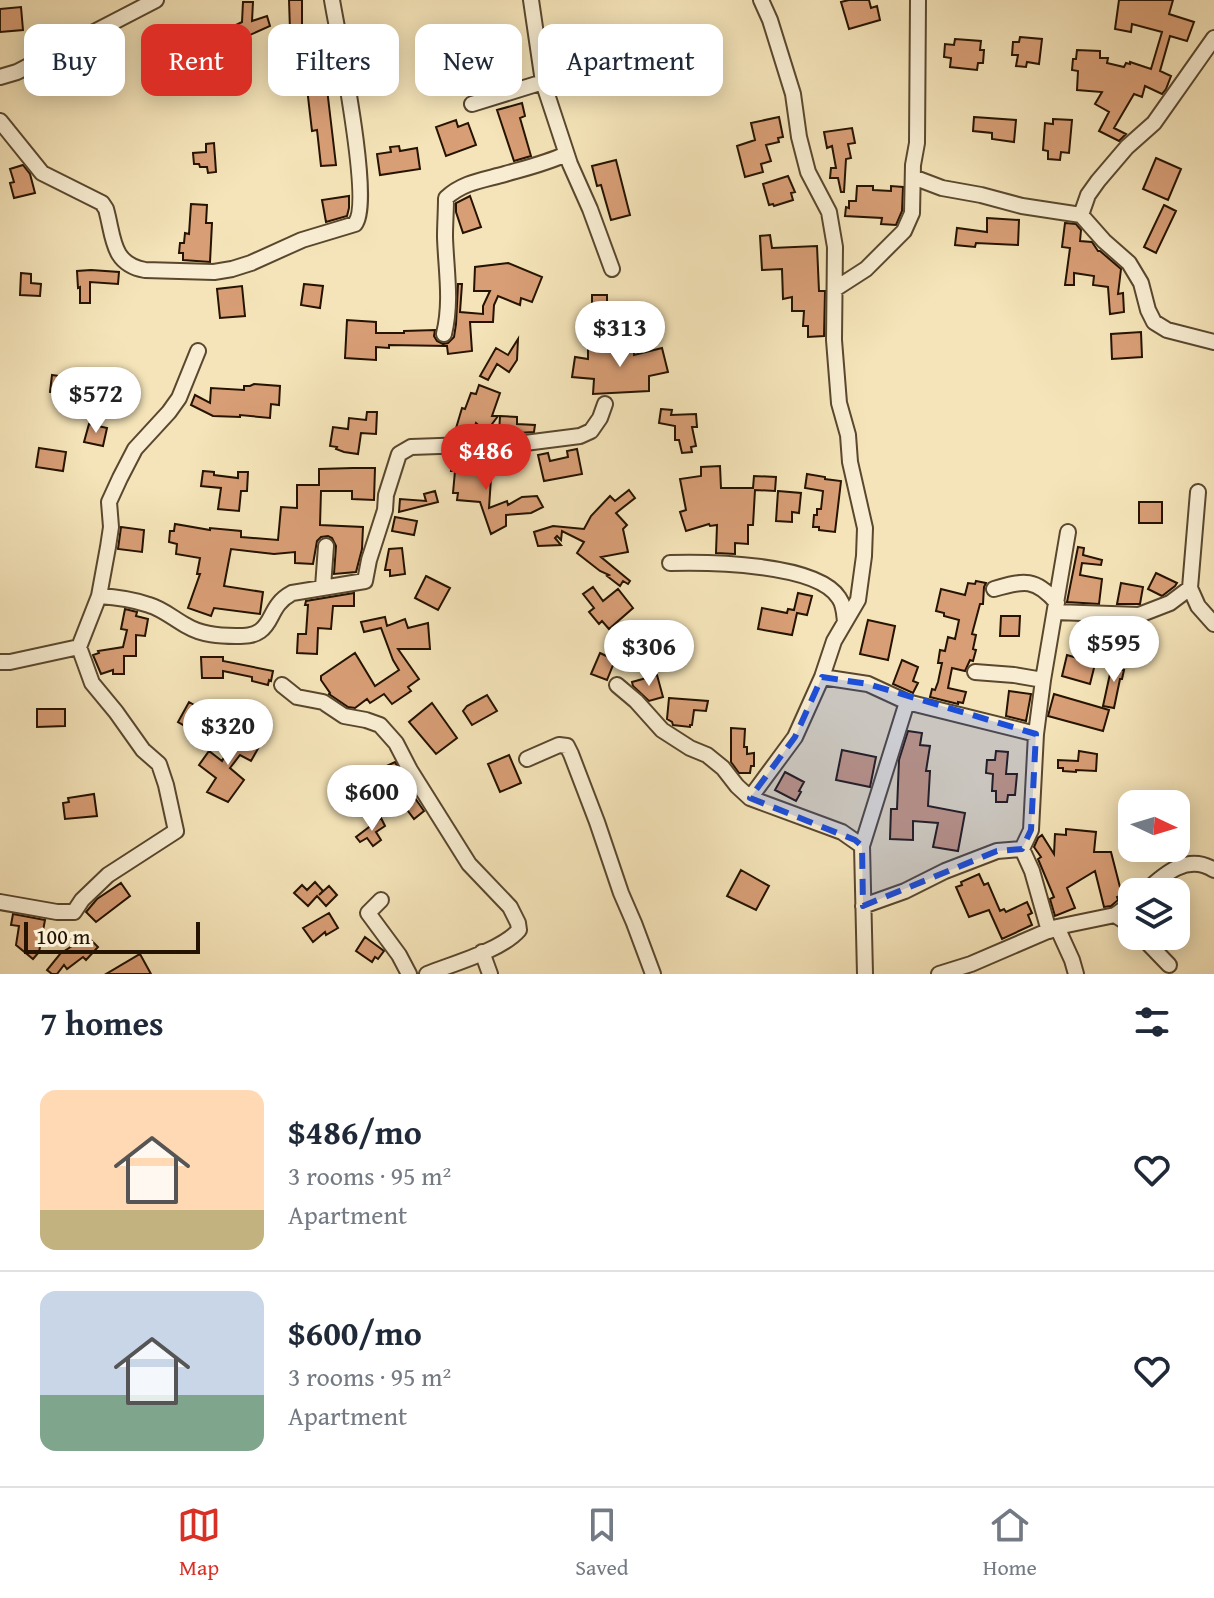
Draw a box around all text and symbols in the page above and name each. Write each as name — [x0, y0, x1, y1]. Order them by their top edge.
chip: Buy — [24, 24, 125, 96]
chip: Rent — [141, 24, 252, 96]
chip: Filters — [268, 24, 399, 96]
chip: New — [415, 24, 522, 96]
chip: Apartment — [538, 24, 723, 96]
pin: $313 — [573, 301, 667, 369]
text: $313 — [593, 307, 647, 346]
pin: $572 — [49, 367, 143, 435]
text: $572 — [69, 373, 123, 412]
pin: $486 — [439, 424, 533, 492]
text: $486 — [459, 430, 513, 469]
pin: $595 — [1067, 616, 1161, 684]
pin: $306 — [602, 620, 696, 688]
text: $595 — [1087, 622, 1141, 661]
text: $306 — [622, 626, 676, 665]
pin: $320 — [181, 699, 275, 767]
text: $320 — [201, 705, 255, 744]
pin: $600 — [325, 765, 419, 833]
text: $600 — [345, 771, 399, 810]
north arrow — [1118, 790, 1190, 862]
map controls — [1118, 790, 1190, 950]
button: layers — [1118, 878, 1190, 950]
scale bar — [24, 918, 200, 954]
text: 100 m — [36, 920, 91, 952]
text: 7 homes — [40, 998, 164, 1047]
icon: filters — [1130, 1000, 1174, 1044]
text: $486/mo — [288, 1107, 422, 1156]
icon: home — [104, 1122, 200, 1218]
icon: heart — [1130, 1148, 1174, 1192]
text: 3 rooms · 95 m² — [288, 1156, 451, 1195]
text: Apartment — [288, 1195, 407, 1234]
text: $600/mo — [288, 1308, 422, 1357]
icon: home — [104, 1323, 200, 1419]
icon: heart — [1130, 1349, 1174, 1393]
text: 3 rooms · 95 m² — [288, 1357, 451, 1396]
text: Apartment — [288, 1396, 407, 1435]
tab: Map — [177, 1503, 221, 1583]
tab: Saved — [575, 1503, 629, 1583]
tab: Home — [983, 1503, 1037, 1583]

